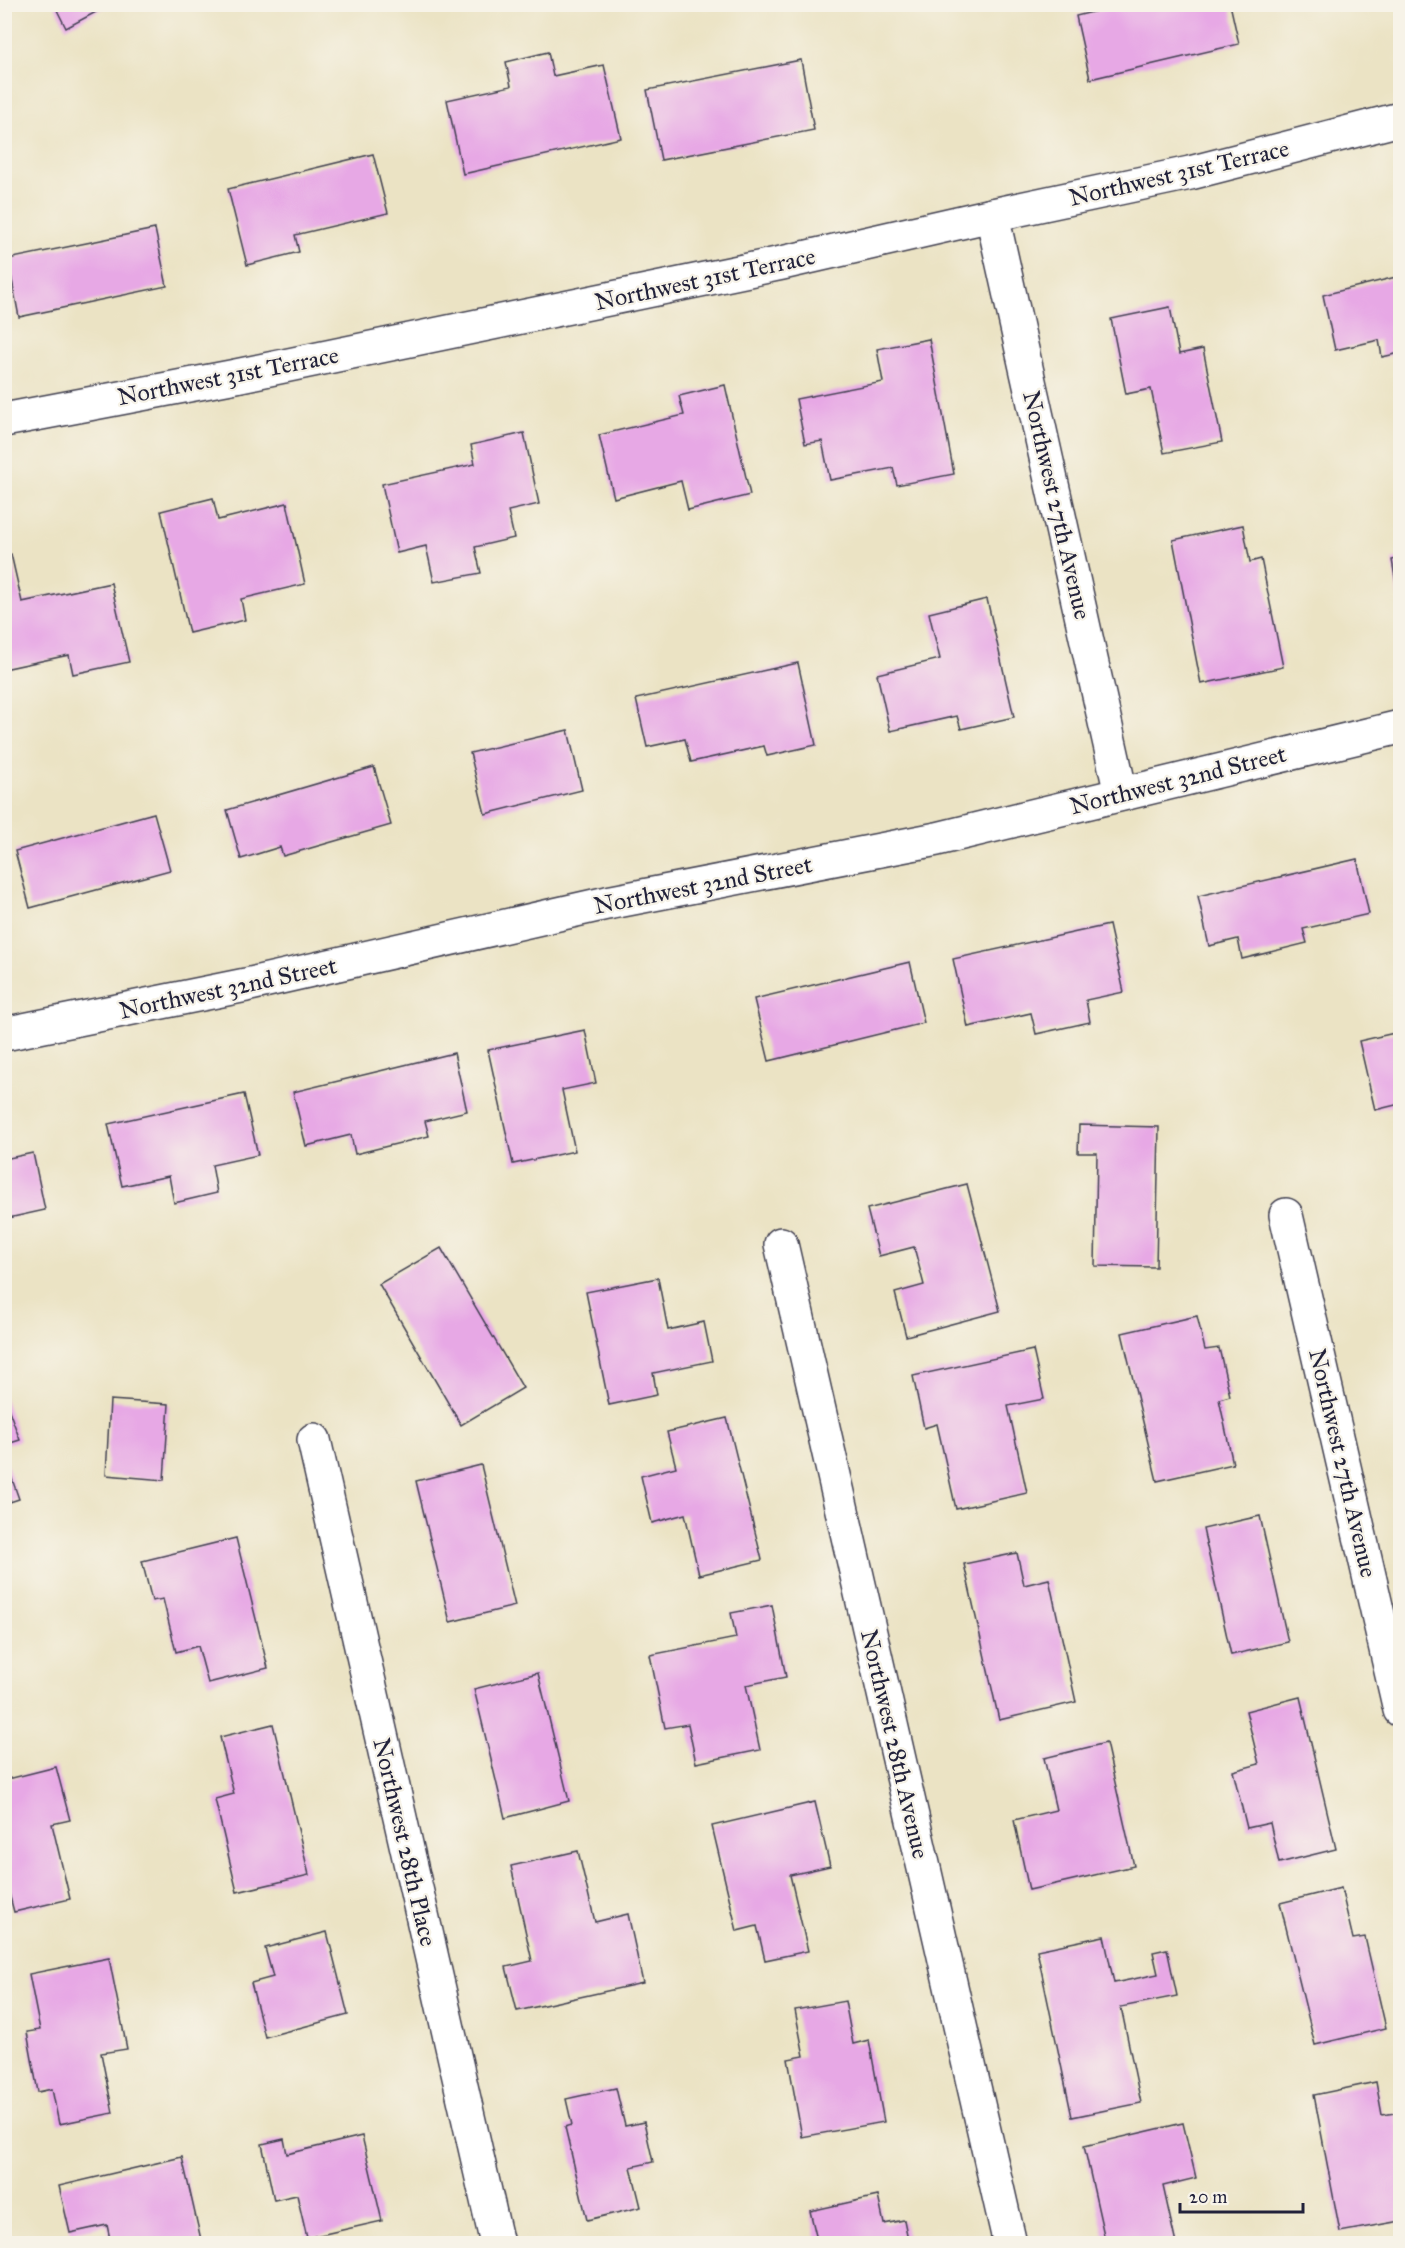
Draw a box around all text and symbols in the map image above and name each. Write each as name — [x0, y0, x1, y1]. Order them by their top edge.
street label: Northwest 31st Terrace — [1066, 133, 1292, 213]
street label: Northwest 31st Terrace — [592, 241, 818, 317]
street label: Northwest 31st Terrace — [115, 340, 341, 412]
street label: Northwest 27th Avenue — [1016, 388, 1098, 622]
street label: Northwest 32nd Street — [1067, 738, 1290, 821]
street label: Northwest 32nd Street — [591, 849, 815, 921]
street label: Northwest 32nd Street — [116, 950, 340, 1026]
street label: Northwest 27th Avenue — [1302, 1346, 1384, 1580]
street label: Northwest 28th Avenue — [854, 1626, 936, 1862]
street label: Northwest 28th Place — [366, 1735, 444, 1949]
scale bar — [1180, 2176, 1303, 2214]
text: 20 m — [1189, 2186, 1227, 2208]

